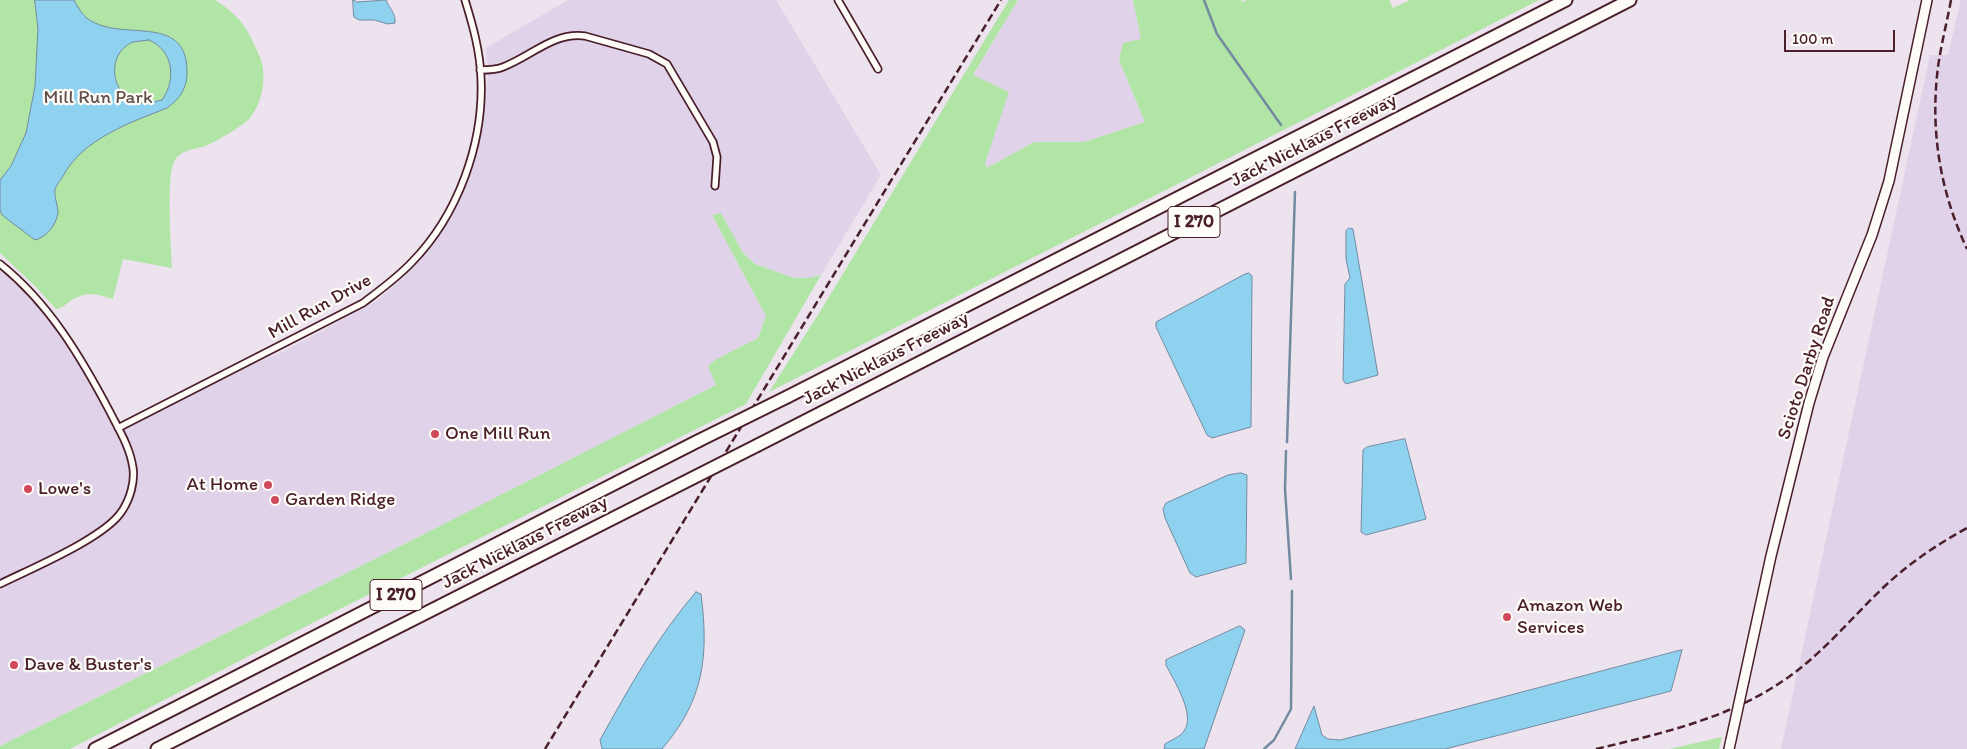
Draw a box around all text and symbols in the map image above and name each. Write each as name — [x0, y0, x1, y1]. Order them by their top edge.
scale bar — [1787, 20, 1898, 52]
text: 100 m — [1792, 30, 1833, 48]
park label: Mill Run Park — [43, 87, 153, 109]
street label: Jack Nicklaus Freeway — [1227, 89, 1401, 193]
road number: I 270 — [1168, 206, 1220, 238]
street label: Mill Run Drive — [264, 269, 376, 345]
street label: Scioto Darby Road — [1773, 294, 1841, 442]
street label: Jack Nicklaus Freeway — [799, 307, 973, 411]
place label: One Mill Run — [445, 423, 550, 445]
marker: One Mill Run — [429, 428, 441, 440]
place label: At Home — [187, 474, 258, 496]
place label: Lowe's — [38, 478, 91, 500]
marker: At Home — [262, 479, 274, 491]
marker: Lowe's — [22, 483, 34, 495]
place label: Garden Ridge — [285, 489, 395, 511]
street label: Jack Nicklaus Freeway — [438, 491, 612, 595]
marker: Garden Ridge — [269, 494, 281, 506]
road number: I 270 — [370, 580, 422, 610]
place label: Amazon Web Services — [1517, 595, 1623, 639]
marker: Amazon Web Services — [1501, 611, 1513, 623]
place label: Dave & Buster's — [24, 654, 152, 676]
marker: Dave & Buster's — [8, 659, 20, 671]

